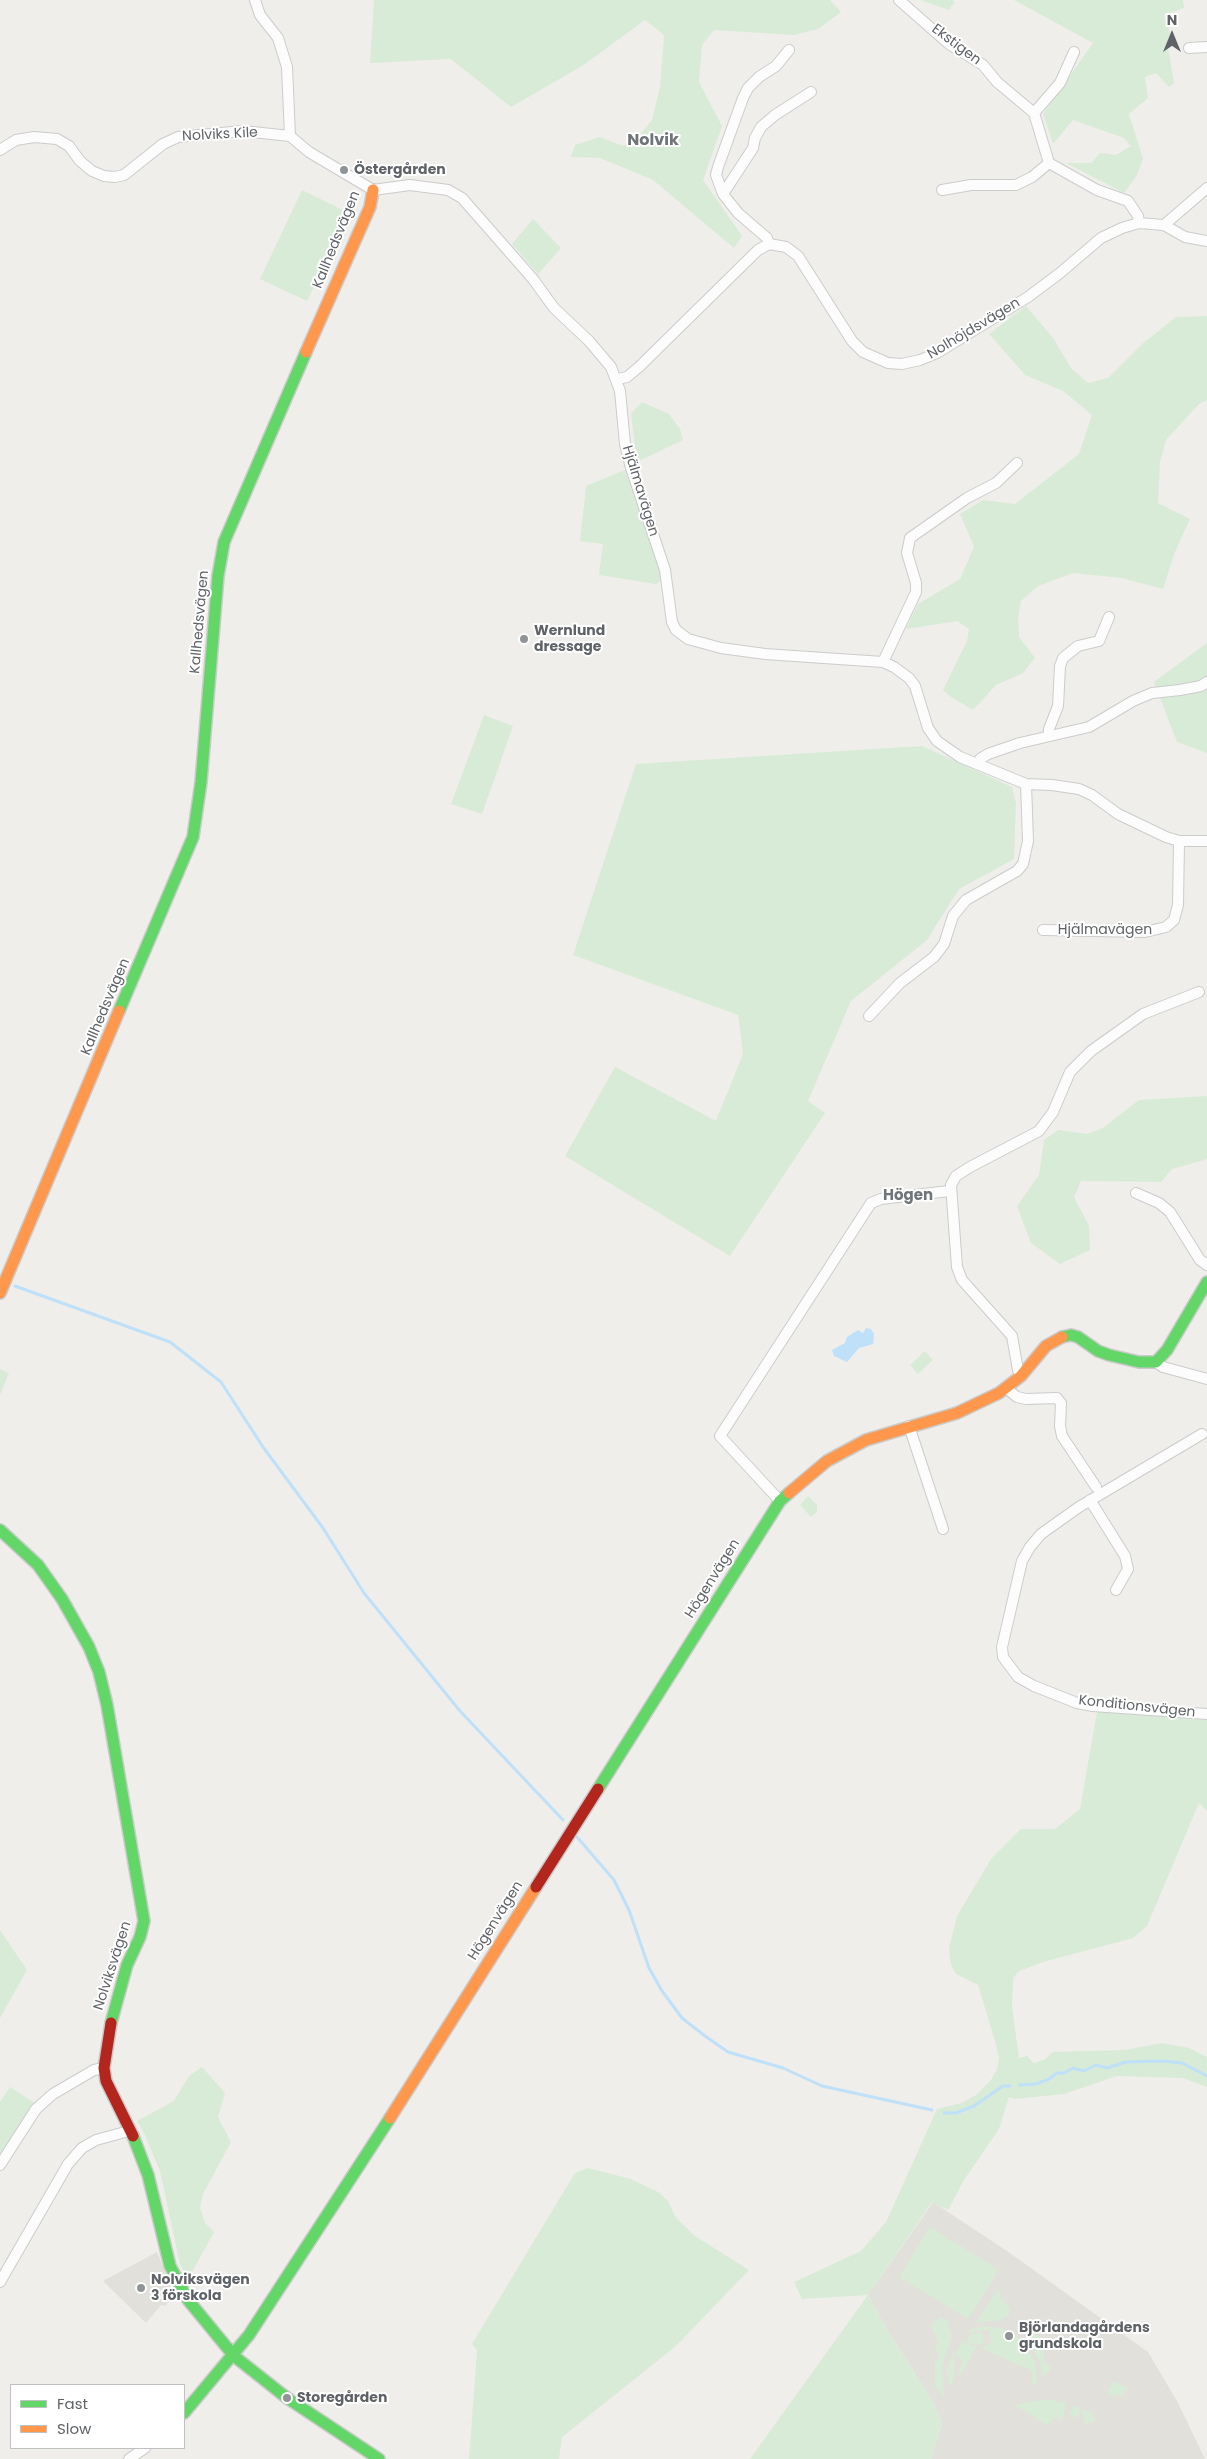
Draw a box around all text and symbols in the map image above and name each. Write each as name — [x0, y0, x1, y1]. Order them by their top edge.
north arrow — [1147, 10, 1197, 60]
text: N — [1167, 10, 1177, 30]
street label: Ekstigen — [928, 21, 984, 69]
street label: Nolviks Kile — [182, 125, 258, 145]
district label: Nolvik — [627, 131, 679, 151]
place label: Östergården — [354, 162, 446, 178]
marker: Östergården — [338, 164, 350, 176]
street label: Kallhedsvägen — [310, 189, 364, 291]
street label: Nolhöjdsvägen — [925, 295, 1023, 363]
street label: Hjälmavägen — [618, 443, 662, 539]
street label: Kallhedsvägen — [187, 570, 213, 674]
place label: Wernlund dressage — [534, 623, 605, 656]
marker: Wernlund dressage — [518, 633, 530, 645]
street label: Hjälmavägen — [1058, 922, 1152, 938]
street label: Kallhedsvägen — [78, 956, 134, 1058]
district label: Högen — [883, 1187, 933, 1205]
street label: Högenvägen — [682, 1536, 744, 1622]
street label: Konditionsvägen — [1078, 1693, 1196, 1721]
street label: Högenvägen — [465, 1878, 527, 1964]
street label: Nolviksvägen — [91, 1919, 135, 2013]
place label: Nolviksvägen 3 förskola — [151, 2272, 250, 2304]
marker: Nolviksvägen 3 förskola — [135, 2282, 147, 2294]
place label: Björlandagårdens grundskola — [1019, 2320, 1150, 2352]
marker: Björlandagårdens grundskola — [1003, 2330, 1015, 2342]
legend — [10, 2384, 185, 2449]
place label: Storegården — [297, 2390, 387, 2406]
marker: Storegården — [281, 2392, 293, 2404]
text: Fast — [57, 2393, 88, 2414]
text: Slow — [57, 2418, 91, 2439]

